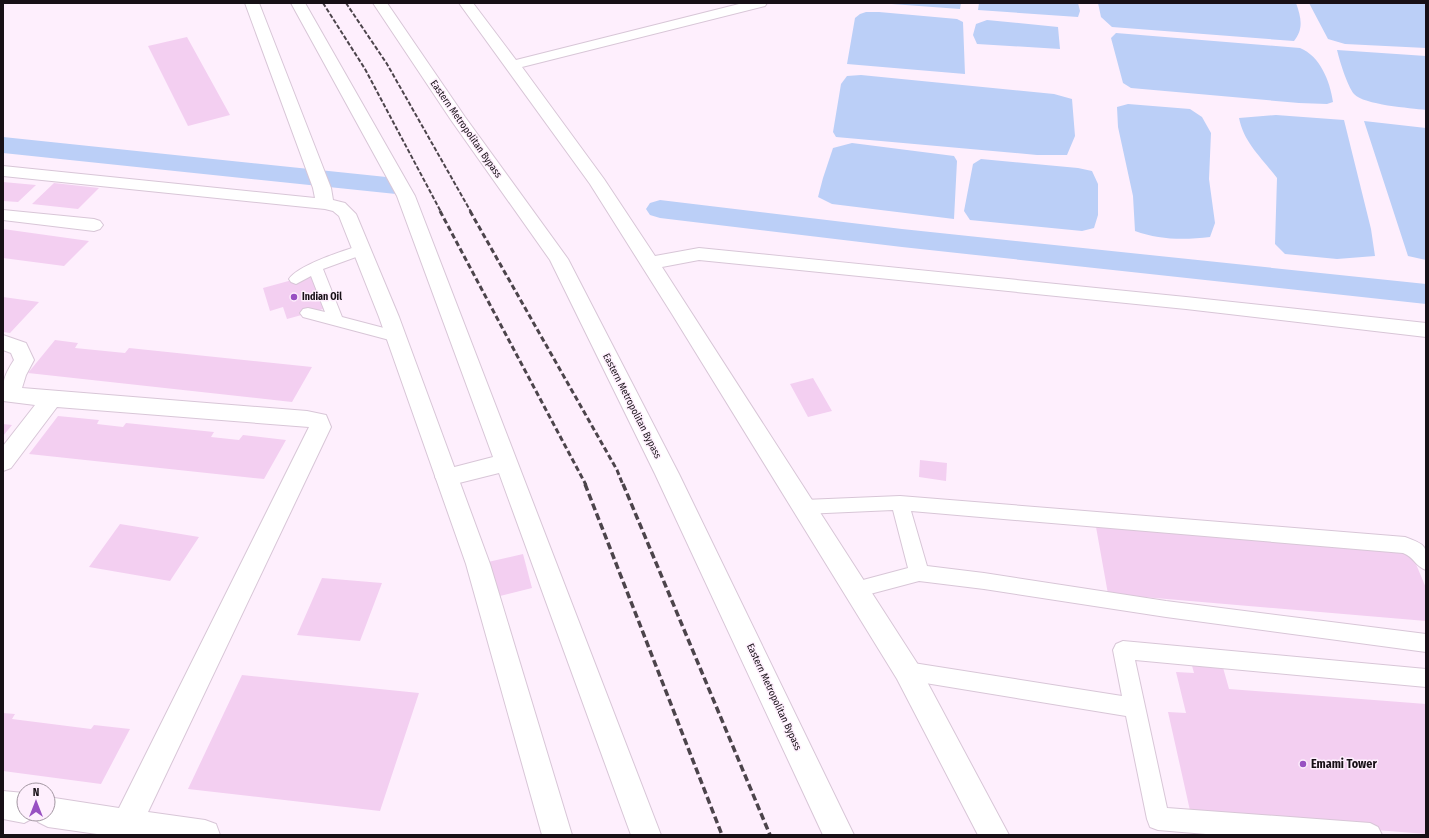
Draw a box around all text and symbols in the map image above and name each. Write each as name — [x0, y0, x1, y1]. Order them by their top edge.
street label: Eastern Metropolitan Bypass — [428, 78, 504, 180]
place label: Indian Oil — [302, 291, 342, 303]
marker: Indian Oil — [289, 292, 299, 302]
street label: Eastern Metropolitan Bypass — [600, 351, 664, 461]
street label: Eastern Metropolitan Bypass — [744, 642, 804, 752]
place label: Emami Tower — [1311, 757, 1377, 771]
marker: Emami Tower — [1298, 759, 1308, 769]
north arrow — [16, 782, 56, 822]
text: N — [33, 786, 39, 799]

